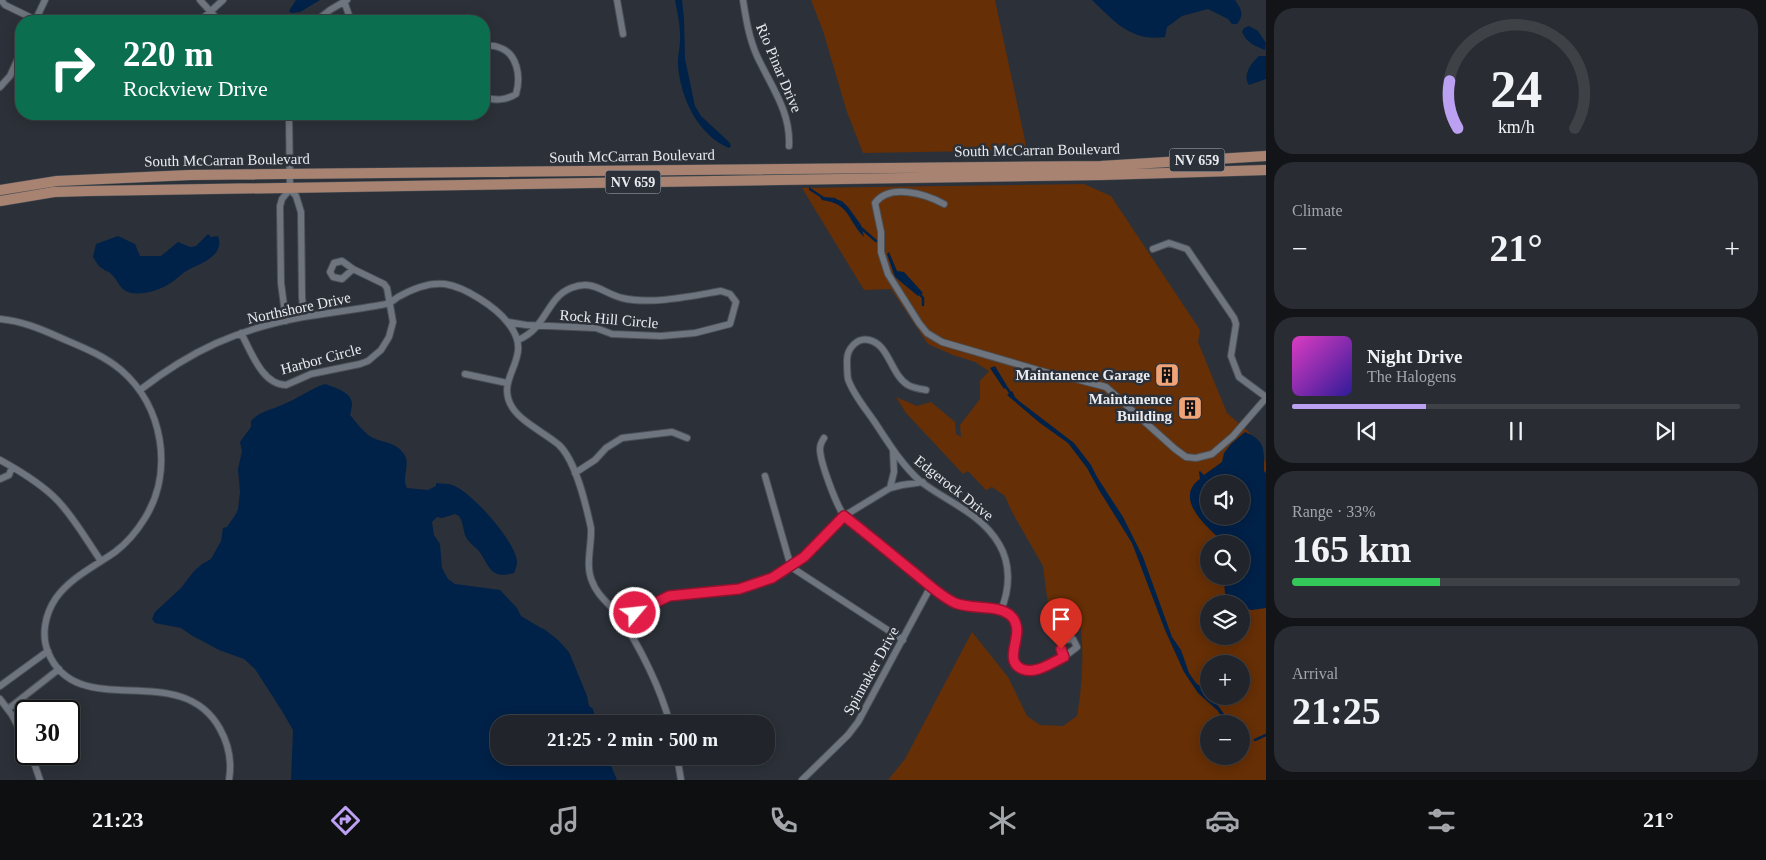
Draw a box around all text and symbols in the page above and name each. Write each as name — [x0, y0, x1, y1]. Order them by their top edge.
street label: Rio Pinar Drive — [753, 21, 805, 115]
icon: right — [40, 35, 105, 100]
text: 220 m — [123, 35, 213, 74]
text: 24 — [1490, 61, 1542, 118]
text: Rockview Drive — [123, 76, 268, 101]
text: km/h — [1498, 117, 1534, 137]
street label: South McCarran Boulevard — [954, 141, 1121, 159]
street label: South McCarran Boulevard — [549, 147, 716, 165]
road number: NV 659 — [1170, 148, 1224, 172]
street label: South McCarran Boulevard — [144, 151, 311, 169]
road number: NV 659 — [606, 170, 660, 193]
text: Climate — [1292, 202, 1343, 219]
text: 21° — [1489, 227, 1543, 269]
text: − — [1292, 233, 1308, 264]
text: + — [1724, 233, 1740, 264]
street label: Northshore Drive — [246, 289, 353, 327]
street label: Rock Hill Circle — [559, 307, 659, 331]
street label: Harbor Circle — [279, 340, 363, 377]
text: Night Drive — [1367, 346, 1463, 367]
building icon: Maintanence Garage — [1154, 362, 1180, 388]
place label: Maintanence Garage — [1015, 367, 1150, 383]
text: The Halogens — [1367, 368, 1456, 385]
place label: Maintanence Building — [1089, 391, 1172, 424]
building icon: Maintanence Building — [1177, 395, 1203, 421]
icon: previous — [1353, 417, 1381, 445]
icon: pause — [1502, 417, 1530, 445]
icon: next — [1651, 417, 1679, 445]
street label: Edgerock Drive — [911, 452, 997, 524]
map controls — [1200, 475, 1250, 765]
button: sound — [1200, 475, 1250, 525]
text: Range · 33% — [1292, 503, 1376, 520]
text: 165 km — [1292, 528, 1411, 570]
button: search — [1200, 535, 1250, 585]
position arrow — [608, 586, 660, 638]
button: layers — [1200, 595, 1250, 645]
pin — [1040, 598, 1082, 649]
icon: arrive — [1047, 605, 1075, 633]
street label: Spinnaker Drive — [840, 624, 902, 718]
button: + — [1200, 655, 1250, 705]
text: Arrival — [1292, 665, 1338, 682]
text: 21:25 — [1292, 690, 1381, 732]
speed limit sign: 30 — [15, 700, 80, 765]
button: − — [1200, 715, 1250, 765]
text: 21:25 · 2 min · 500 m — [547, 729, 718, 750]
icon: directions — [328, 803, 363, 838]
icon: music — [547, 803, 582, 838]
icon: phone — [766, 803, 801, 838]
icon: climate — [985, 803, 1020, 838]
icon: car — [1205, 803, 1240, 838]
icon: filters — [1424, 803, 1459, 838]
text: 21:23 — [92, 807, 143, 832]
text: 21° — [1643, 807, 1674, 832]

